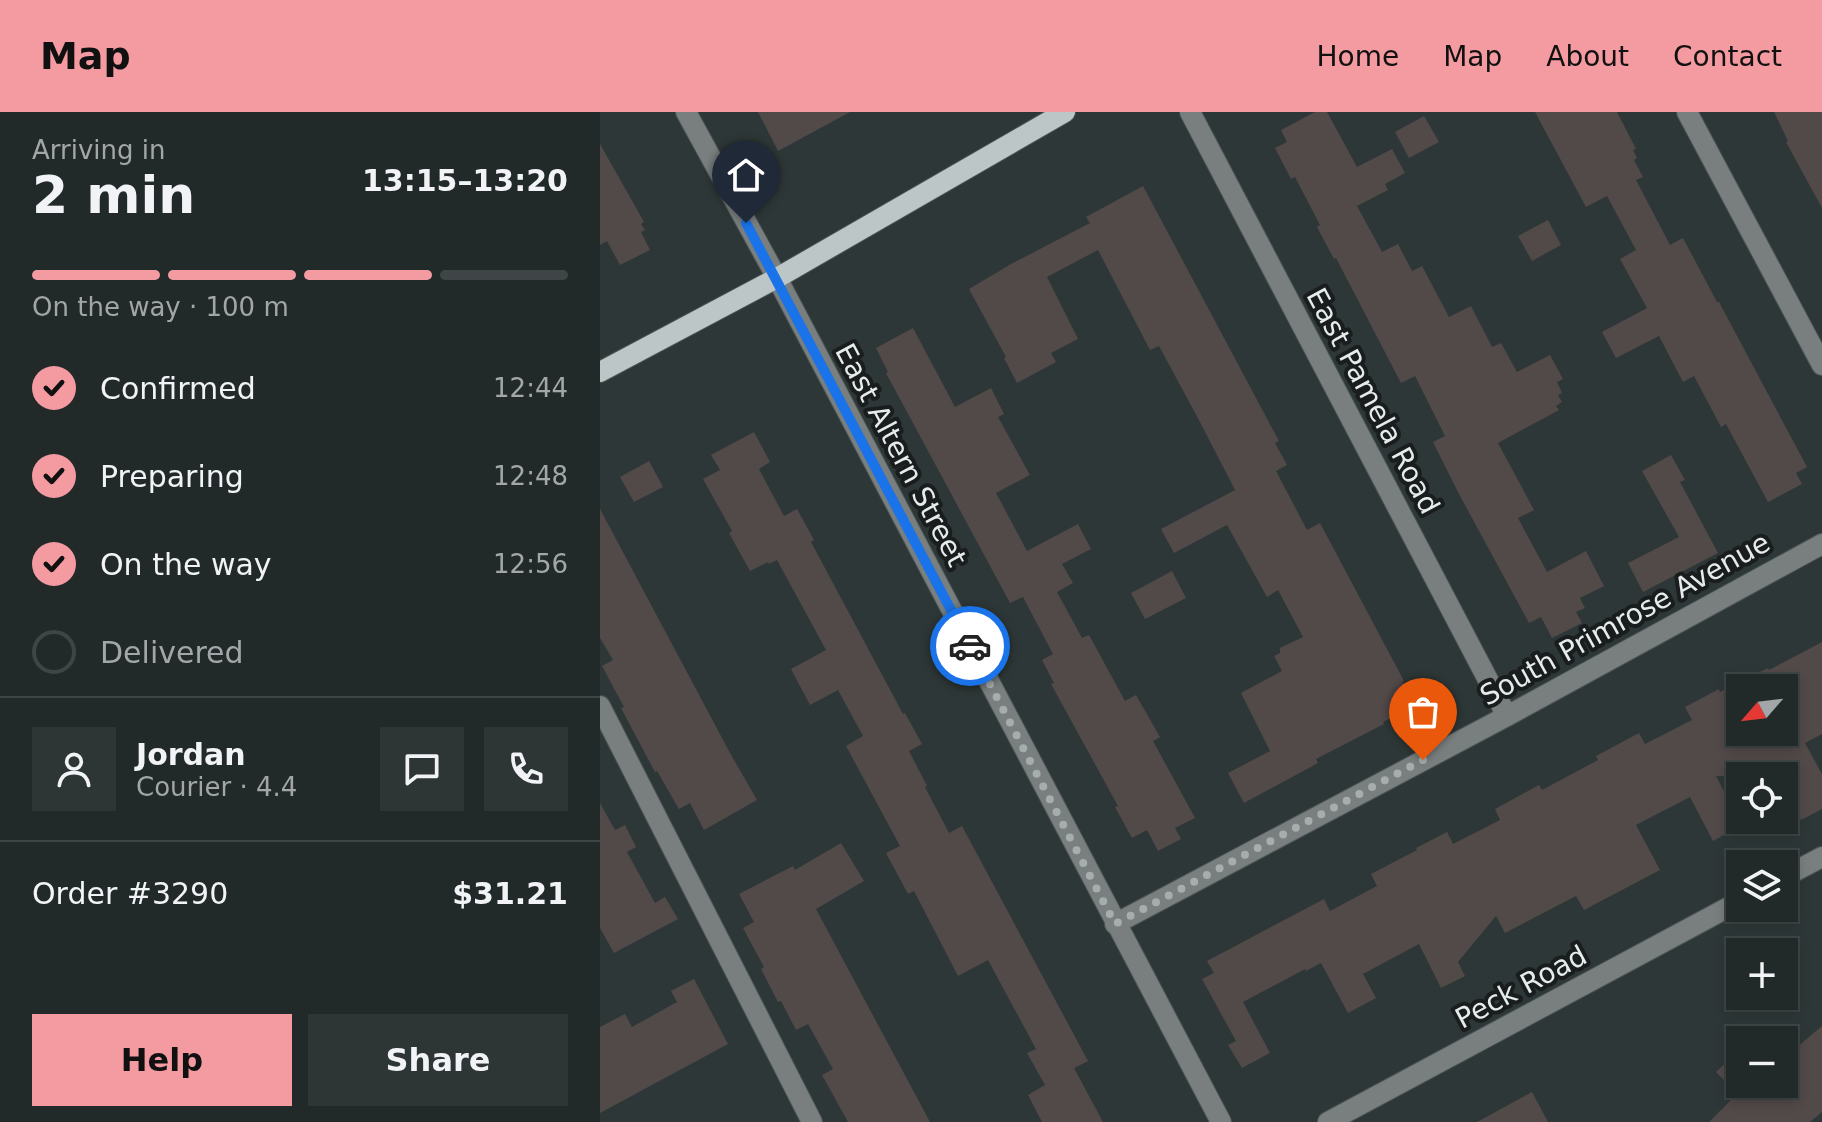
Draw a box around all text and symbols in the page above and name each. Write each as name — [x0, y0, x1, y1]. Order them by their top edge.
text: Map — [40, 34, 131, 78]
text: Home — [1316, 40, 1399, 73]
text: Map — [1443, 40, 1502, 73]
text: About — [1546, 40, 1629, 73]
text: Contact — [1673, 40, 1782, 73]
text: Arriving in — [32, 135, 166, 165]
pin — [712, 141, 780, 223]
icon: home — [724, 153, 768, 197]
text: 13:15–13:20 — [362, 163, 568, 198]
text: 2 min — [32, 165, 195, 225]
street label: East Pamela Road — [1300, 283, 1446, 519]
text: On the way · 100 m — [32, 292, 289, 322]
street label: East Altern Street — [828, 338, 974, 572]
icon: check — [32, 366, 76, 410]
text: Confirmed — [100, 371, 256, 406]
text: 12:44 — [493, 373, 568, 403]
icon: check — [32, 454, 76, 498]
text: Preparing — [100, 459, 244, 494]
text: 12:48 — [493, 461, 568, 491]
street label: South Primrose Avenue — [1474, 526, 1776, 712]
icon: check — [32, 542, 76, 586]
text: On the way — [100, 547, 272, 582]
text: 12:56 — [493, 549, 568, 579]
courier — [930, 606, 1010, 686]
icon: car — [948, 624, 992, 668]
text: Delivered — [100, 635, 244, 670]
north arrow — [1726, 674, 1798, 746]
map controls — [1726, 674, 1798, 1098]
pin — [1389, 678, 1457, 760]
icon: bag — [1401, 690, 1445, 734]
button: person — [32, 727, 116, 811]
button: chat — [380, 727, 464, 811]
button: phone — [484, 727, 568, 811]
text: Jordan — [136, 737, 246, 772]
button: locate — [1726, 762, 1798, 834]
text: Courier · 4.4 — [136, 772, 297, 802]
button: layers — [1726, 850, 1798, 922]
text: Order #3290 — [32, 876, 228, 911]
text: $31.21 — [452, 876, 568, 911]
button: + — [1726, 938, 1798, 1010]
street label: Peck Road — [1450, 939, 1592, 1035]
button: Help — [32, 1014, 292, 1106]
button: Share — [308, 1014, 568, 1106]
button: − — [1726, 1026, 1798, 1098]

